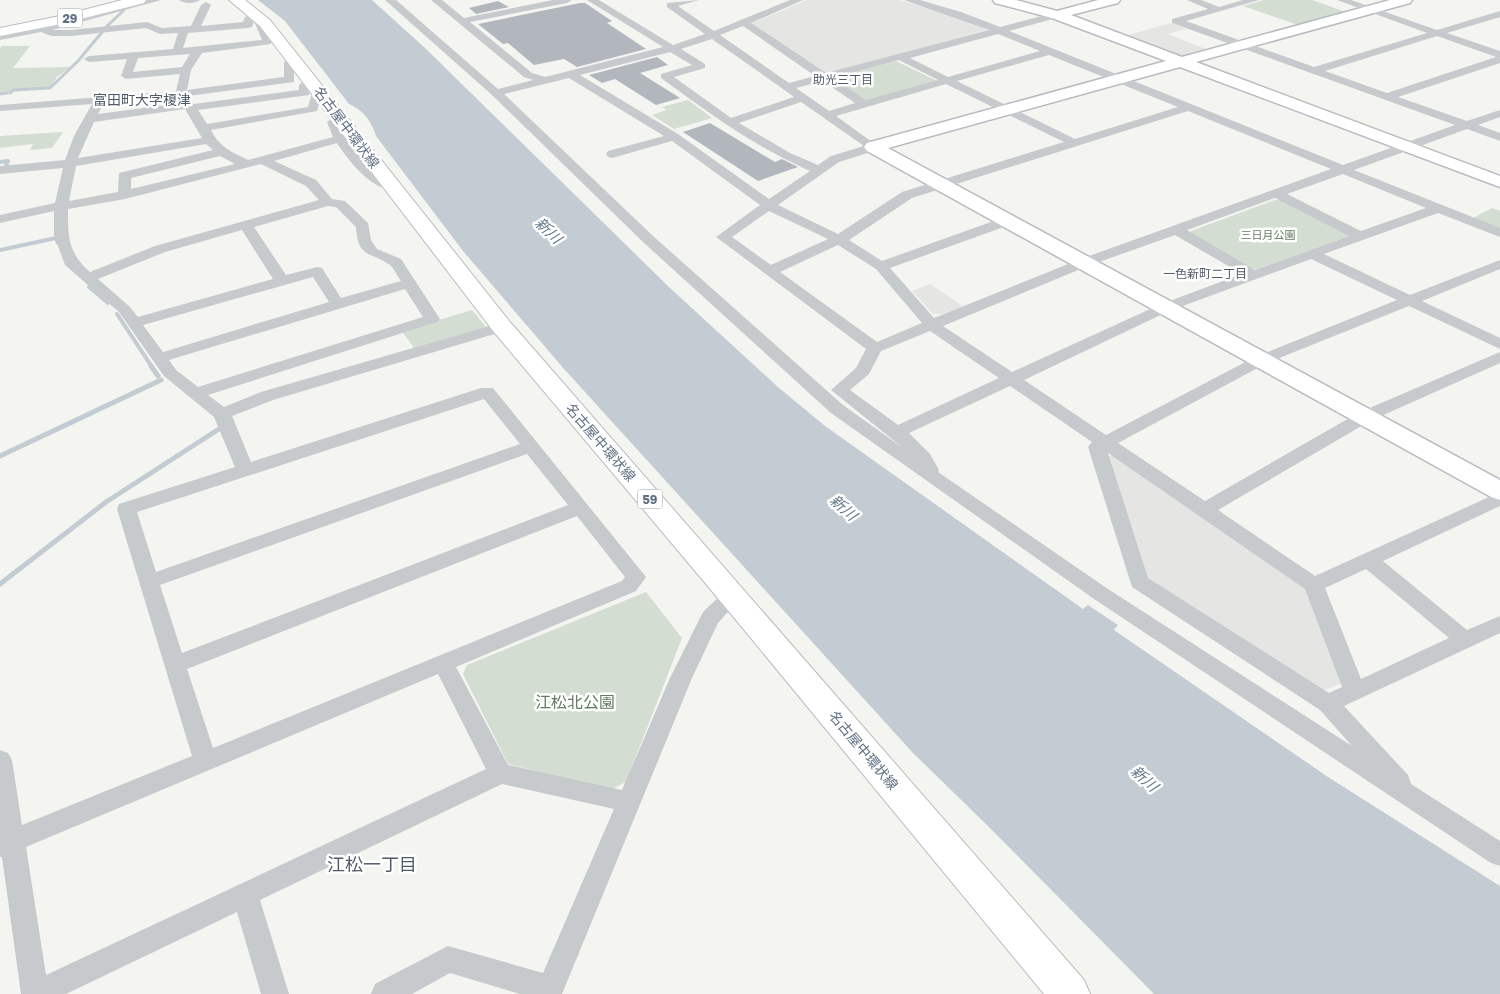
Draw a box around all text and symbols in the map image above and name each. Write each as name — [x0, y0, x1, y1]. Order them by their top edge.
road number: 29 — [58, 8, 82, 28]
district label: 助光三丁目 — [813, 72, 873, 87]
street label: 名古屋中環状線 — [311, 83, 383, 171]
district label: 富田町大字榎津 — [93, 91, 191, 108]
water label: 新川 — [532, 213, 567, 248]
park label: 三日月公園 — [1241, 228, 1296, 241]
district label: 一色新町二丁目 — [1163, 266, 1247, 281]
street label: 名古屋中環状線 — [562, 399, 640, 485]
road number: 59 — [638, 489, 662, 508]
water label: 新川 — [827, 490, 863, 525]
park label: 江松北公園 — [535, 692, 615, 712]
street label: 名古屋中環状線 — [826, 707, 902, 793]
water label: 新川 — [1128, 761, 1164, 796]
district label: 江松一丁目 — [327, 853, 417, 875]

